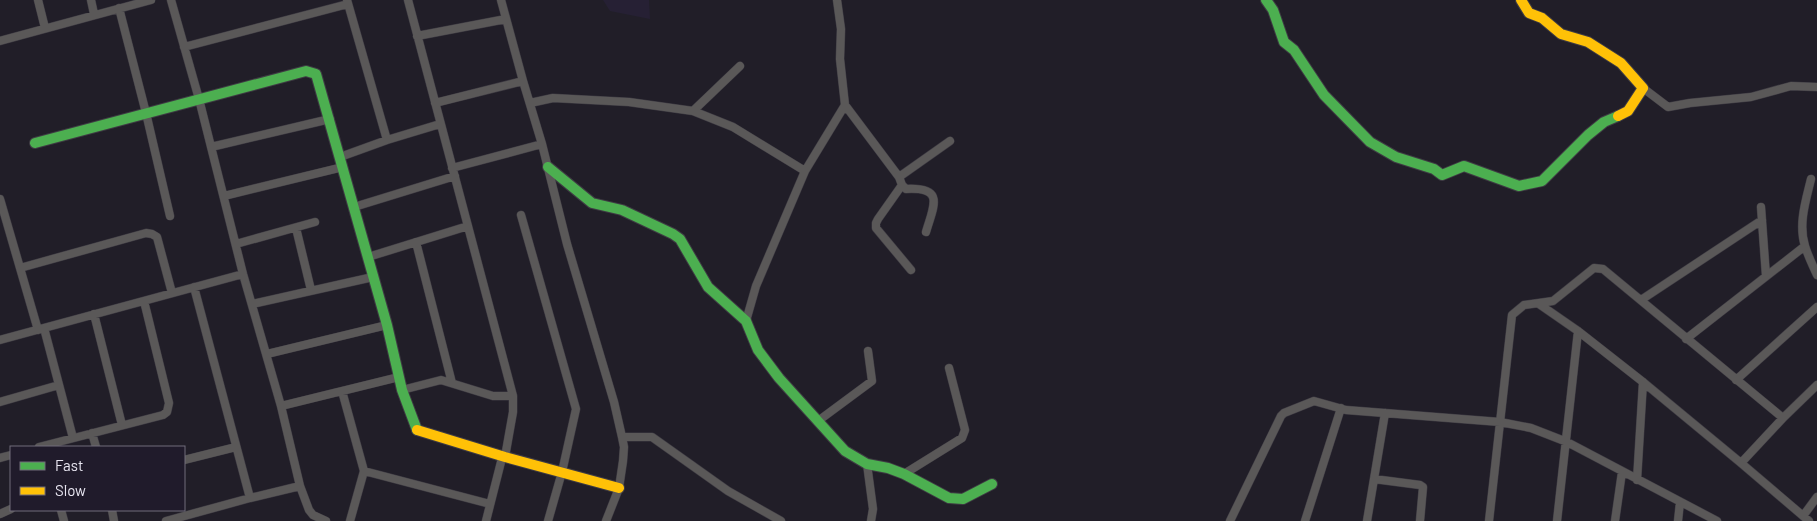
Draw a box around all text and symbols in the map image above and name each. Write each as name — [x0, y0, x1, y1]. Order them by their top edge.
legend — [10, 446, 185, 511]
text: Fast — [55, 456, 83, 474]
text: Slow — [55, 481, 86, 499]

